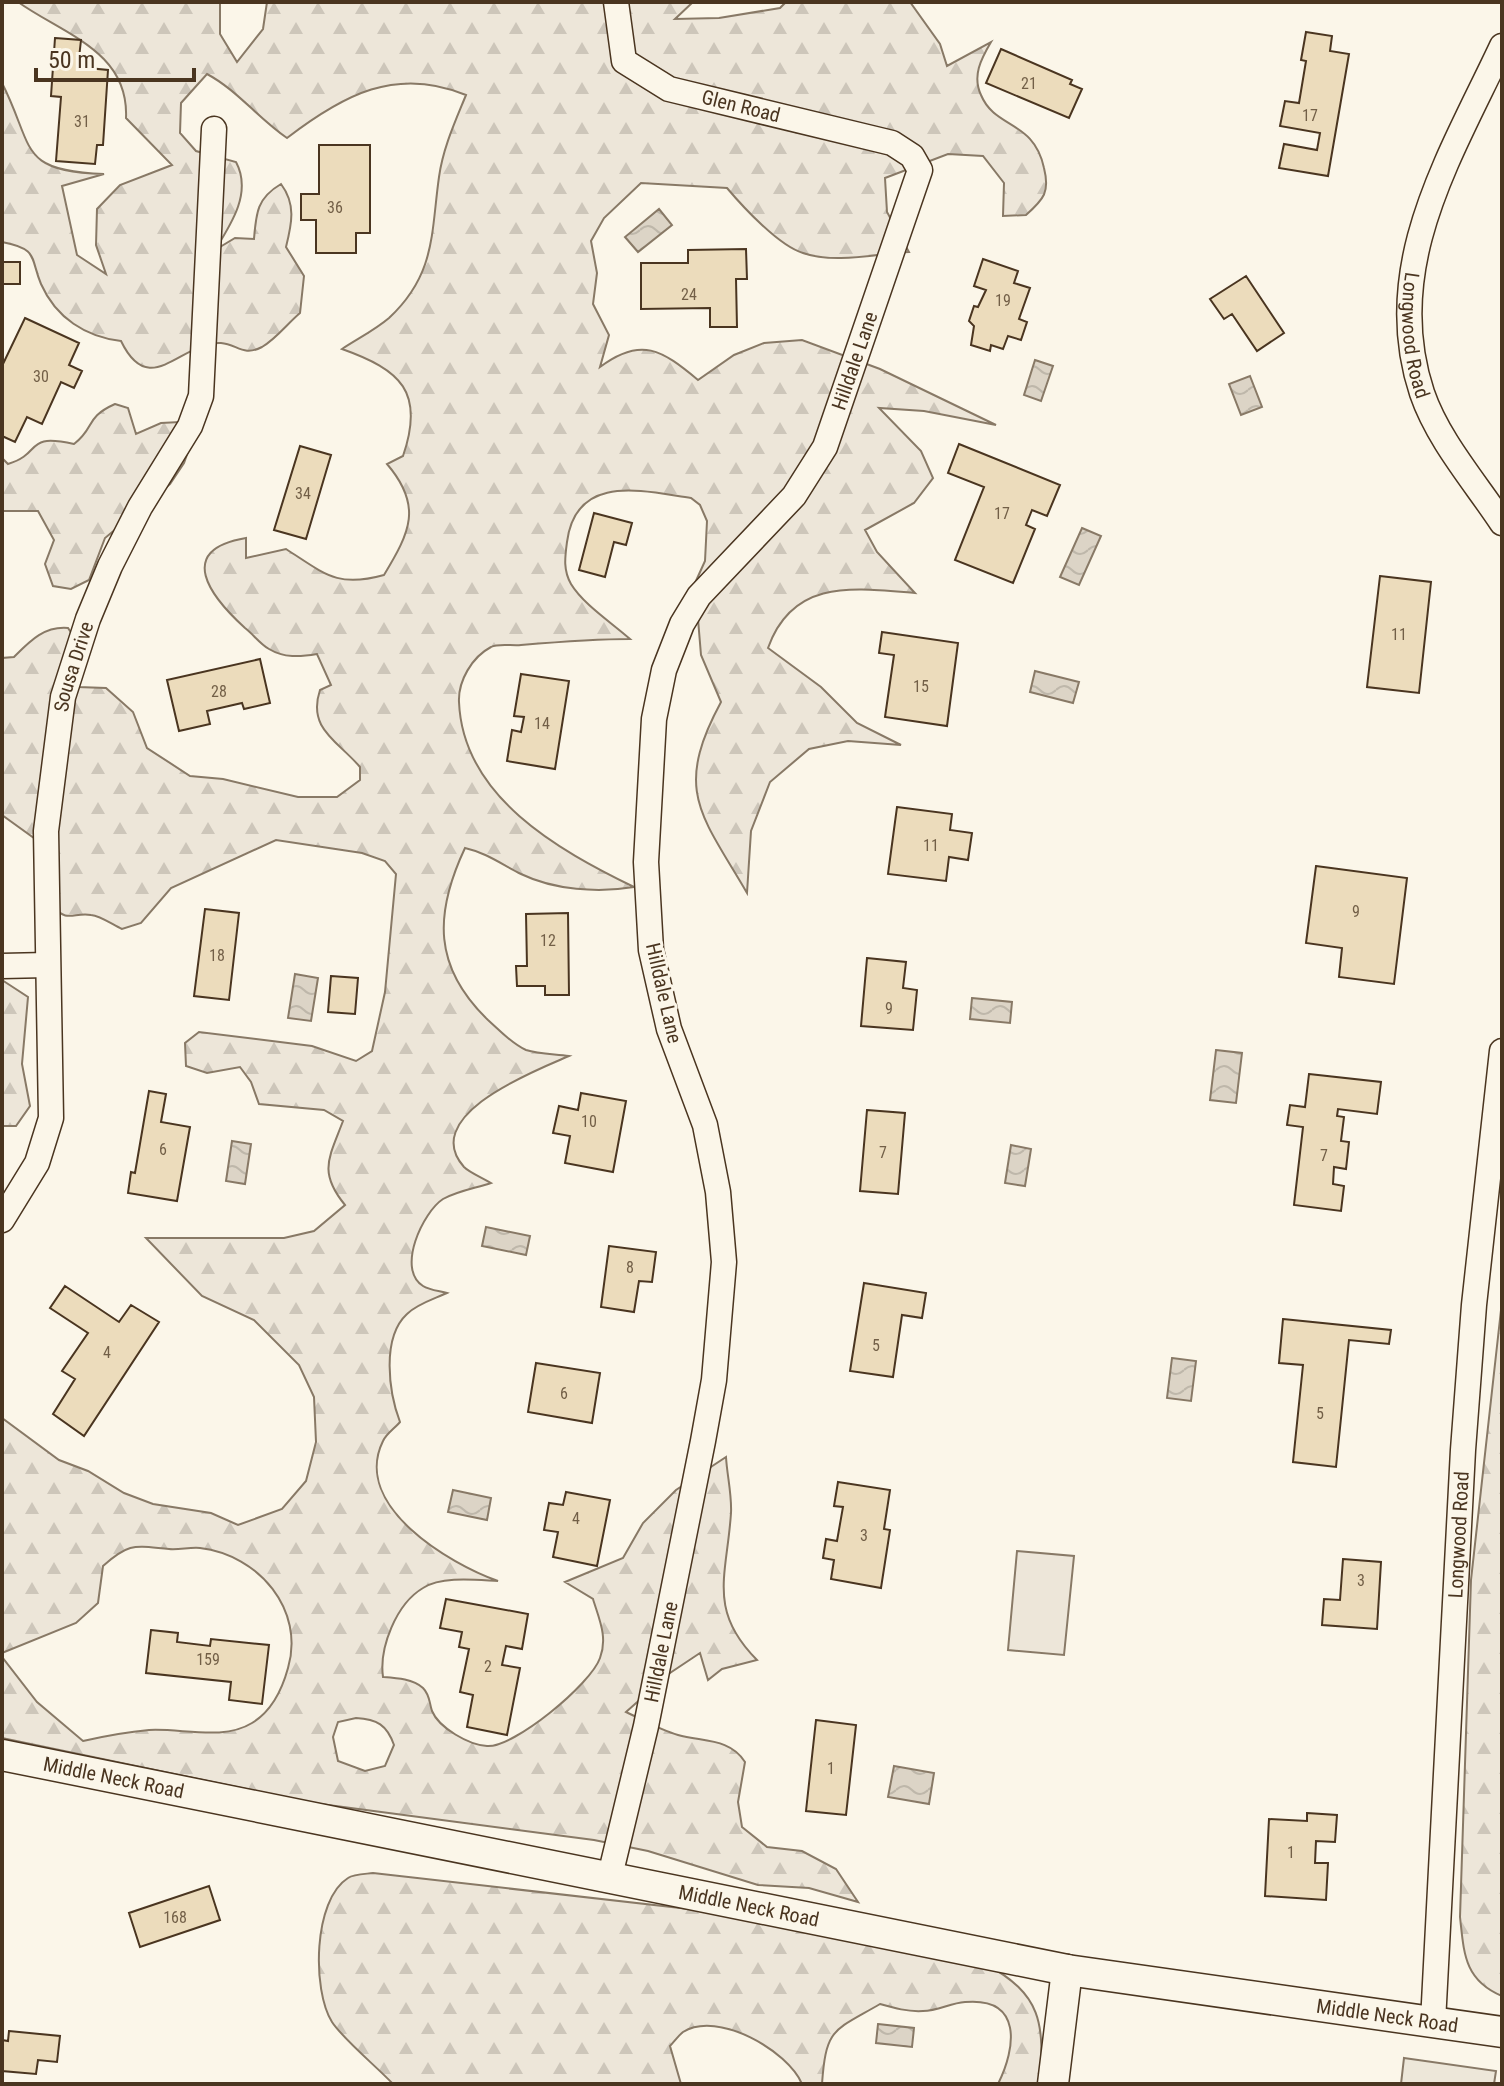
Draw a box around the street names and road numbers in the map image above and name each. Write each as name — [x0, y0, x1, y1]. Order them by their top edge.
street label: Glen Road — [699, 85, 783, 127]
street label: Longwood Road — [1397, 271, 1435, 401]
street label: Hilldale Lane — [827, 309, 883, 413]
street label: Sousa Drive — [49, 619, 98, 713]
street label: Hilldale Lane — [641, 940, 687, 1046]
street label: Longwood Road — [1443, 1471, 1474, 1599]
street label: Hilldale Lane — [639, 1599, 683, 1704]
street label: Middle Neck Road — [41, 1752, 186, 1803]
street label: Middle Neck Road — [677, 1880, 821, 1932]
street label: Middle Neck Road — [1315, 1994, 1460, 2038]

